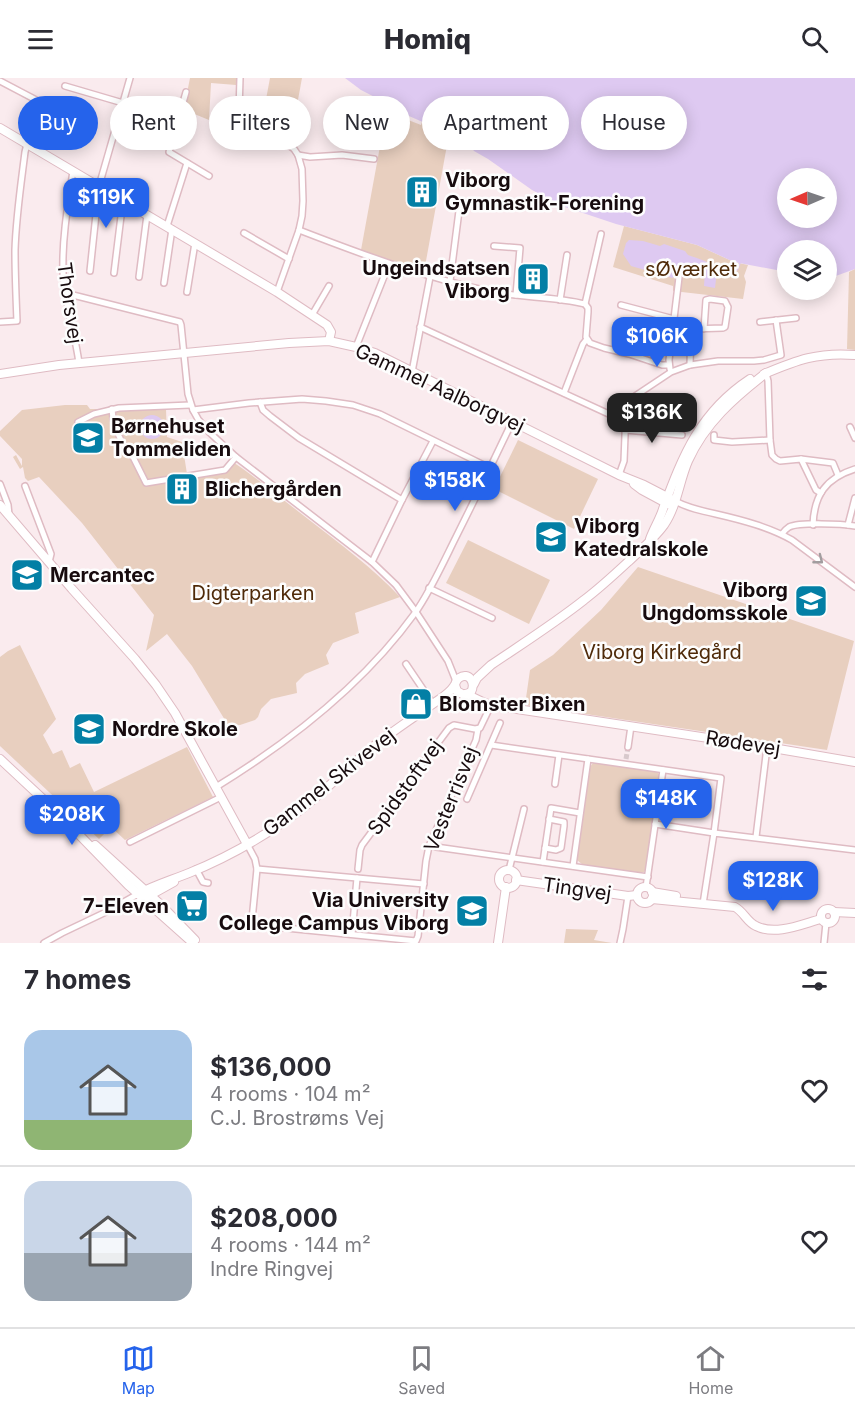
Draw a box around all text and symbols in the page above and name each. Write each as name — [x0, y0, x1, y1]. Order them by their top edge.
icon: menu — [24, 23, 57, 56]
text: Homiq — [384, 23, 471, 56]
icon: search — [798, 23, 831, 56]
chip: Buy — [18, 96, 98, 150]
chip: Rent — [110, 96, 197, 150]
chip: Filters — [209, 96, 311, 150]
chip: New — [323, 96, 410, 150]
chip: Apartment — [422, 96, 569, 150]
chip: House — [581, 96, 687, 150]
place label: Viborg Gymnastik-Forening — [445, 168, 644, 215]
north arrow — [777, 168, 837, 228]
map controls — [777, 168, 837, 300]
building icon: Viborg Gymnastik-Forening — [404, 174, 440, 210]
pin: $119K — [64, 178, 148, 229]
text: $119K — [77, 185, 135, 209]
button: layers — [777, 240, 837, 300]
place label: Ungeindsatsen Viborg — [362, 256, 510, 303]
park label: sØværket — [645, 257, 737, 281]
street label: Thorsvej — [52, 261, 88, 345]
building icon: Ungeindsatsen Viborg — [515, 261, 551, 297]
pin: $106K — [615, 317, 699, 368]
text: $106K — [626, 324, 688, 348]
street label: Gammel Aalborgvej — [351, 338, 529, 438]
pin: $136K — [610, 393, 694, 444]
text: $136K — [621, 400, 683, 424]
place label: Børnehuset Tommeliden — [111, 414, 231, 461]
school or university icon: Børnehuset Tommeliden — [70, 420, 106, 456]
pin: $158K — [413, 461, 497, 512]
text: $158K — [424, 468, 486, 492]
building icon: Blichergården — [164, 471, 200, 507]
place label: Blichergården — [205, 477, 342, 501]
place label: Viborg Katedralskole — [574, 514, 709, 561]
school or university icon: Viborg Katedralskole — [533, 519, 569, 555]
one-way arrow — [812, 553, 823, 564]
school or university icon: Mercantec — [9, 557, 45, 593]
place label: Mercantec — [50, 563, 155, 587]
place label: Viborg Ungdomsskole — [642, 578, 788, 625]
park label: Digterparken — [192, 581, 314, 605]
school or university icon: Viborg Ungdomsskole — [793, 583, 829, 619]
park label: Viborg Kirkegård — [582, 640, 742, 664]
shop icon: Blomster Bixen — [398, 686, 434, 722]
place label: Blomster Bixen — [439, 692, 586, 716]
school or university icon: Nordre Skole — [71, 711, 107, 747]
place label: Nordre Skole — [112, 717, 238, 741]
street label: Gammel Skivevej — [258, 723, 400, 841]
street label: Rødevej — [704, 725, 782, 761]
street label: Spidstoftvej — [362, 735, 448, 839]
street label: Vesterrisvej — [419, 743, 483, 855]
pin: $148K — [624, 779, 708, 830]
text: $148K — [635, 786, 697, 810]
pin: $208K — [30, 795, 114, 846]
text: $208K — [39, 802, 105, 826]
pin: $128K — [731, 861, 815, 912]
text: $128K — [742, 868, 804, 892]
street label: Tingvej — [541, 872, 613, 906]
supermarket icon: 7-Eleven — [174, 888, 210, 924]
place label: Via University College Campus Viborg — [219, 888, 449, 935]
school or university icon: Via University College Campus Viborg — [454, 893, 490, 929]
place label: 7-Eleven — [83, 894, 169, 918]
icon: filters — [798, 963, 831, 996]
text: 7 homes — [24, 964, 131, 995]
text: $136,000 — [210, 1051, 332, 1082]
icon: home — [72, 1054, 144, 1126]
icon: heart — [798, 1074, 831, 1107]
text: 4 rooms · 104 m² — [210, 1082, 370, 1106]
text: C.J. Brostrøms Vej — [210, 1106, 384, 1130]
text: $208,000 — [210, 1202, 338, 1233]
icon: home — [72, 1205, 144, 1277]
icon: heart — [798, 1225, 831, 1258]
text: 4 rooms · 144 m² — [210, 1233, 371, 1257]
text: Indre Ringvej — [210, 1257, 333, 1281]
tab: Map — [122, 1342, 155, 1398]
tab: Saved — [398, 1342, 445, 1398]
tab: Home — [688, 1342, 733, 1398]

